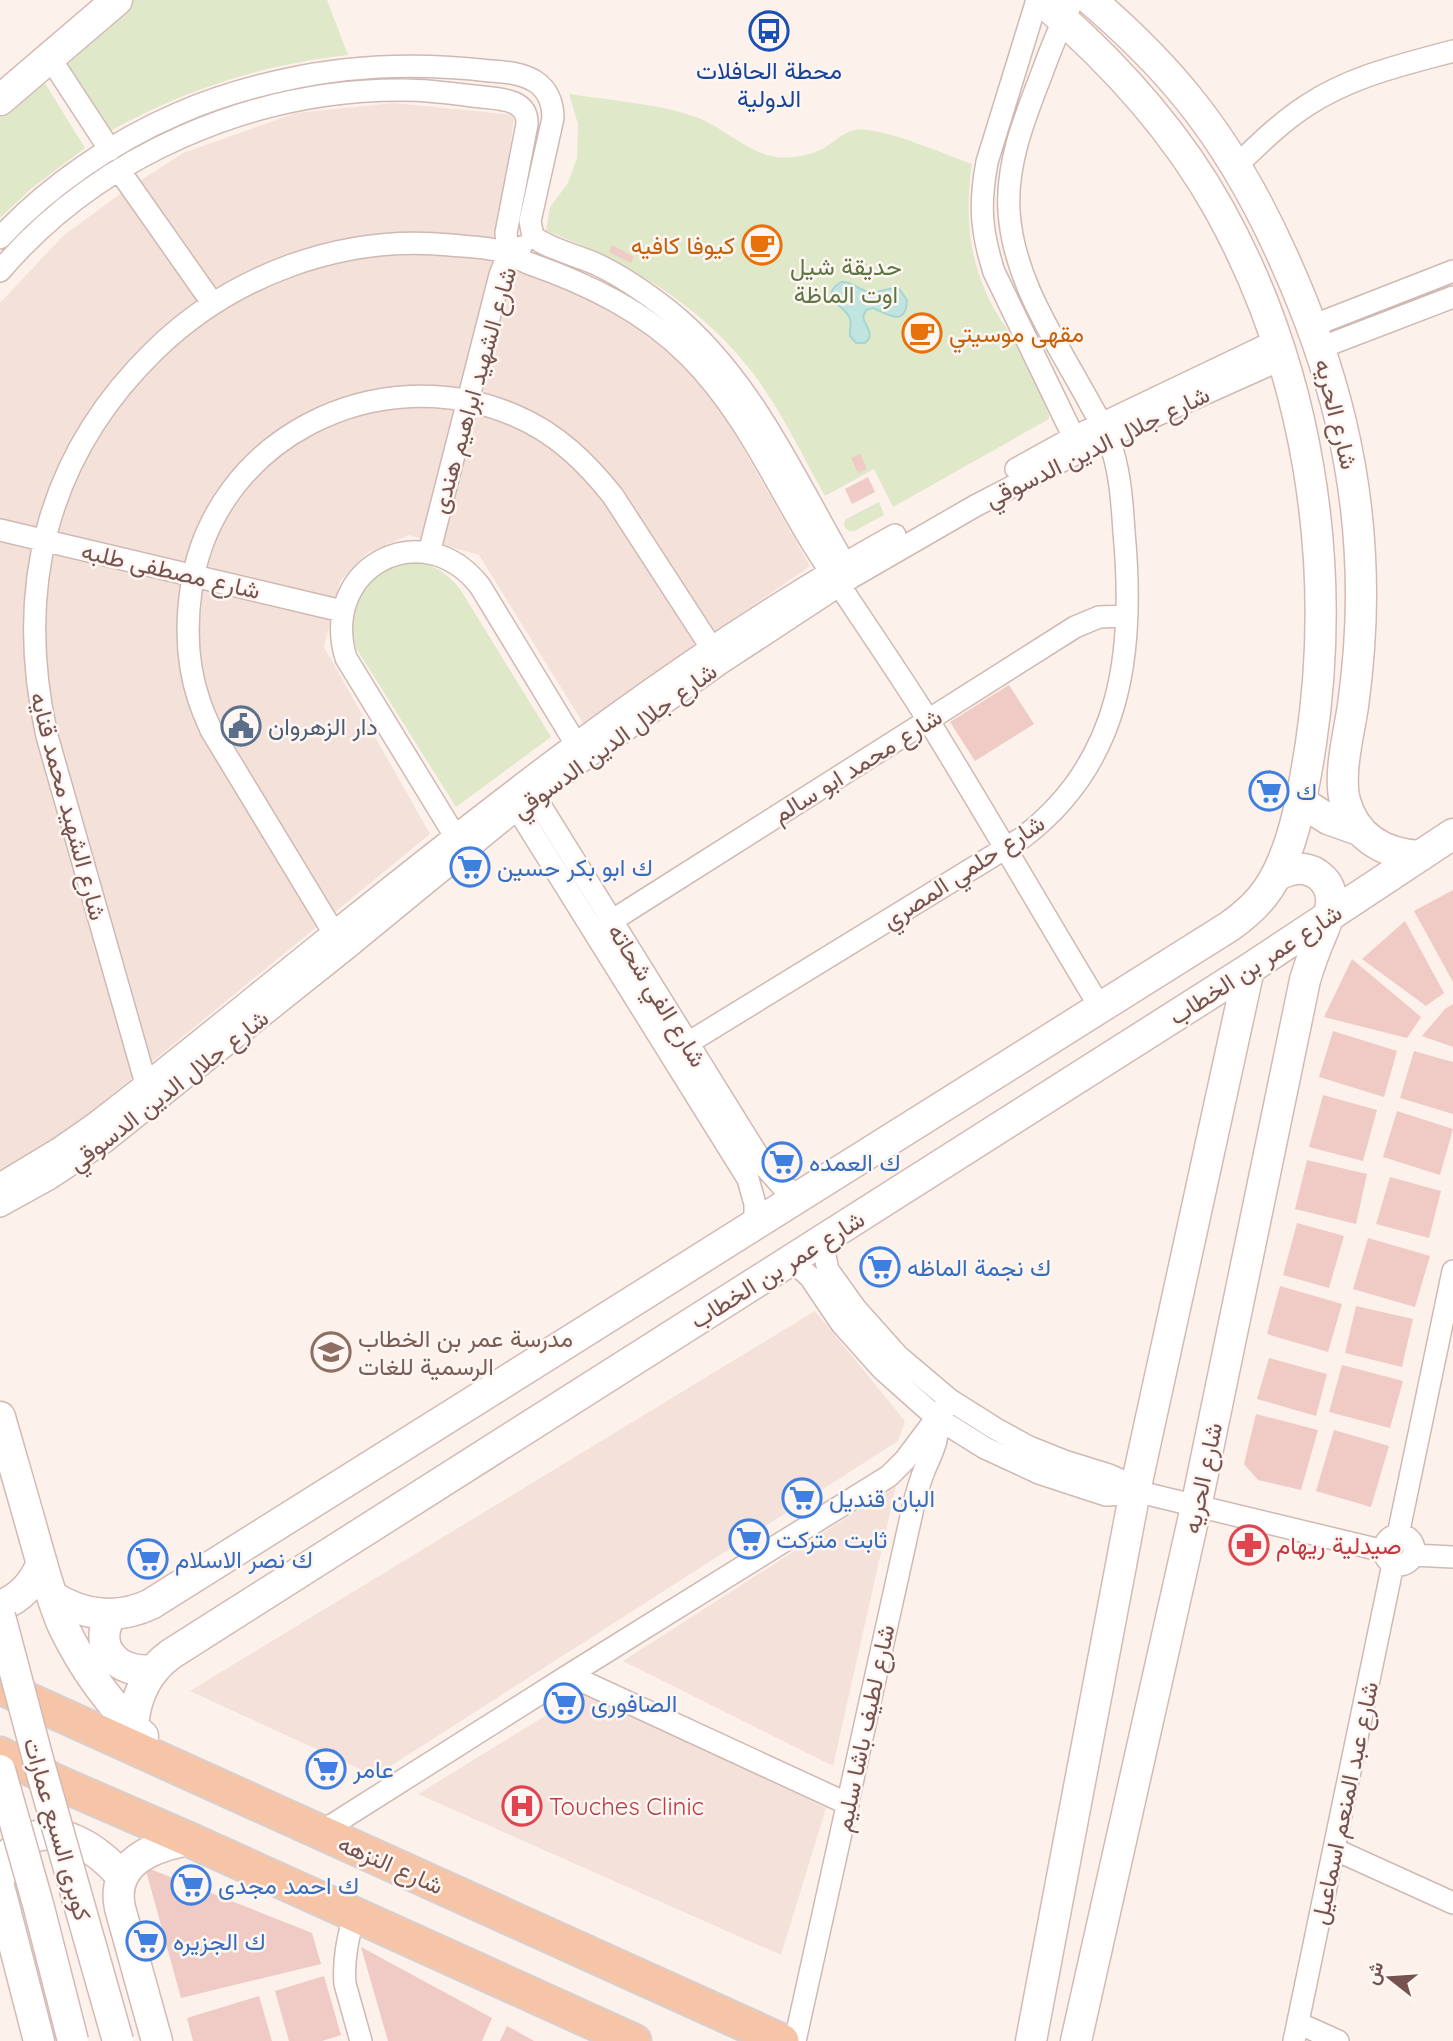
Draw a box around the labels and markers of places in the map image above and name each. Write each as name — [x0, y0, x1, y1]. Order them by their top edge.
bus stop icon: محطة الحافلات الدولية — [748, 10, 790, 52]
place label: محطة الحافلات الدولية — [696, 55, 842, 114]
cafe icon: كيوفا كافيه — [741, 224, 783, 266]
place label: كيوفا كافيه — [631, 230, 735, 261]
cafe icon: مقهى موسيتي — [901, 312, 943, 354]
place label: مقهى موسيتي — [949, 318, 1084, 353]
public building icon: دار الزهروان — [220, 705, 262, 747]
place label: دار الزهروان — [268, 711, 378, 742]
supermarket icon: ك — [1248, 770, 1290, 812]
place label: ك — [1296, 776, 1317, 806]
supermarket icon: ك ابو بكر حسين — [449, 846, 491, 888]
place label: ك ابو بكر حسين — [497, 852, 653, 883]
supermarket icon: ك العمده — [761, 1141, 803, 1183]
place label: ك العمده — [809, 1147, 901, 1177]
supermarket icon: ك نجمة الماظه — [859, 1246, 901, 1288]
place label: ك نجمة الماظه — [907, 1252, 1051, 1282]
place label: مدرسة عمر بن الخطاب الرسمية للغات — [358, 1323, 573, 1382]
school or university icon: مدرسة عمر بن الخطاب الرسمية للغات — [310, 1331, 352, 1373]
supermarket icon: البان قنديل — [781, 1477, 823, 1519]
place label: البان قنديل — [829, 1483, 935, 1513]
supermarket icon: ثابت متركت — [728, 1518, 770, 1560]
place label: ثابت متركت — [776, 1524, 888, 1555]
pharmacy icon: صيدلية ريهام — [1228, 1524, 1270, 1566]
place label: صيدلية ريهام — [1276, 1530, 1402, 1562]
supermarket icon: ك نصر الاسلام — [127, 1538, 169, 1580]
place label: ك نصر الاسلام — [175, 1544, 313, 1576]
supermarket icon: الصافورى — [543, 1682, 585, 1724]
place label: الصافورى — [591, 1688, 677, 1719]
supermarket icon: عامر — [305, 1748, 347, 1790]
place label: عامر — [352, 1754, 394, 1785]
hospital icon: Touches Clinic — [501, 1785, 543, 1827]
place label: Touches Clinic — [549, 1791, 704, 1821]
supermarket icon: ك احمد مجدى — [170, 1864, 212, 1906]
place label: ك احمد مجدى — [218, 1870, 359, 1900]
supermarket icon: ك الجزيره — [125, 1920, 167, 1962]
place label: ك الجزيره — [173, 1926, 266, 1957]

